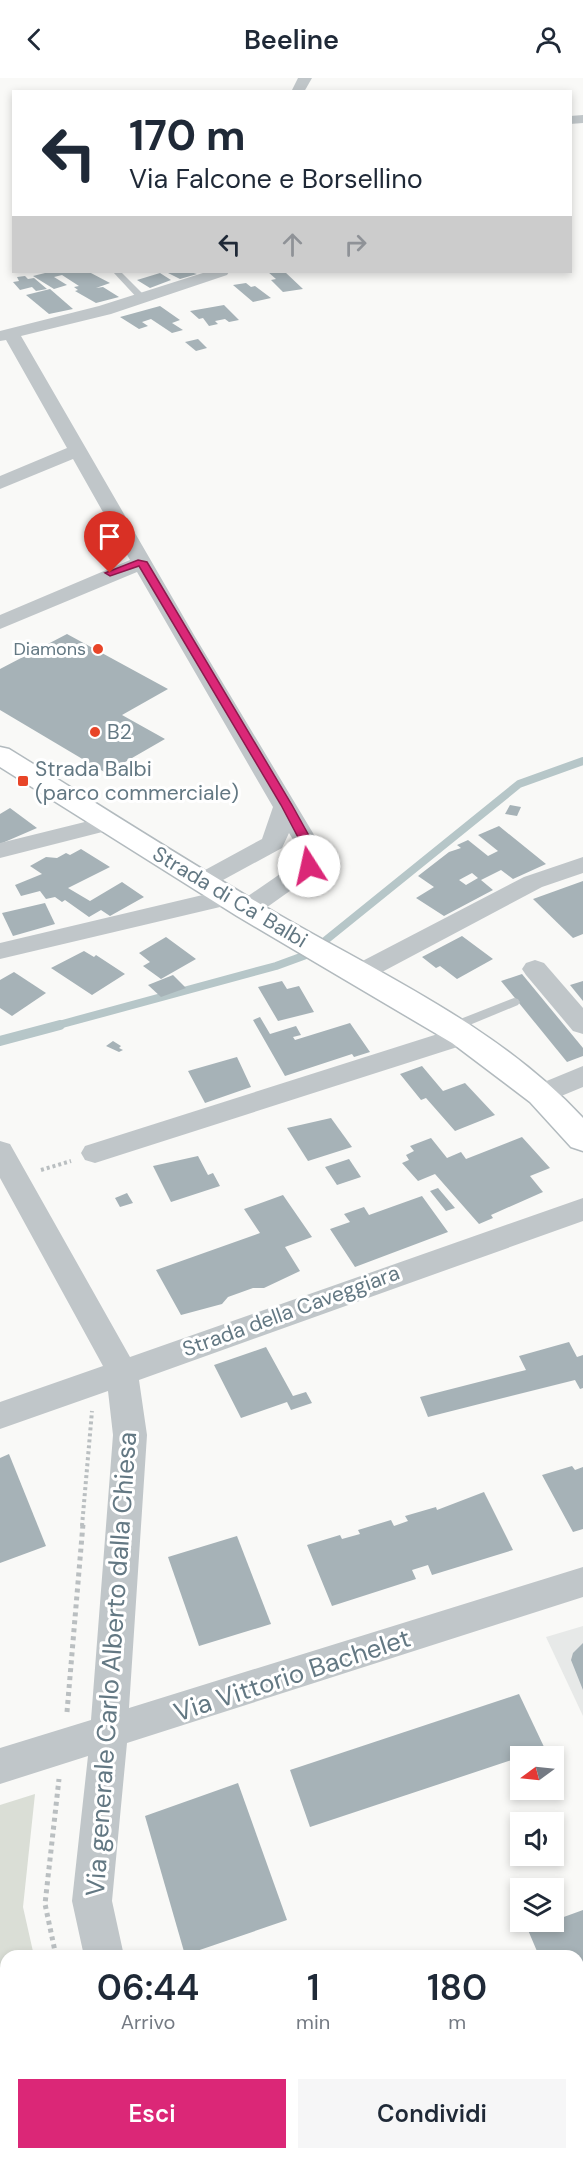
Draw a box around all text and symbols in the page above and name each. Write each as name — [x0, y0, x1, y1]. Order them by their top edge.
text: Beeline — [244, 22, 339, 57]
icon: back — [18, 23, 51, 56]
icon: person — [532, 23, 565, 56]
text: 170 m — [129, 108, 246, 163]
icon: left — [30, 114, 108, 192]
text: Via Falcone e Borsellino — [129, 161, 423, 196]
icon: left — [213, 228, 246, 261]
icon: ahead — [276, 228, 309, 261]
icon: right — [339, 228, 372, 261]
pin — [84, 511, 135, 573]
icon: arrive — [93, 520, 126, 553]
place label: Diamons — [13, 637, 86, 661]
marker: Diamons — [91, 642, 105, 656]
place label: B2 — [107, 718, 132, 746]
marker: B2 — [88, 725, 102, 739]
place label: Strada Balbi (parco commerciale) — [35, 755, 239, 807]
marker: Strada Balbi (parco commerciale) — [16, 774, 30, 788]
position arrow — [277, 834, 341, 898]
street label: Strada di Ca' Balbi — [147, 840, 313, 954]
street label: Strada della Caveggiara — [179, 1259, 403, 1363]
street label: Via generale Carlo Alberto dalla Chiesa — [78, 1431, 144, 1897]
street label: Via Vittorio Bachelet — [169, 1621, 415, 1729]
north arrow — [510, 1746, 564, 1800]
map controls — [510, 1746, 564, 1932]
button: sound — [510, 1812, 564, 1866]
button: layers — [510, 1878, 564, 1932]
text: 06:44 — [97, 1964, 199, 2011]
text: 1 — [307, 1964, 319, 2011]
text: 180 — [427, 1964, 487, 2011]
text: Arrivo — [121, 2009, 175, 2035]
text: min — [296, 2009, 330, 2035]
text: m — [448, 2009, 466, 2035]
button: Esci — [18, 2079, 286, 2148]
button: Condividi — [298, 2079, 566, 2148]

